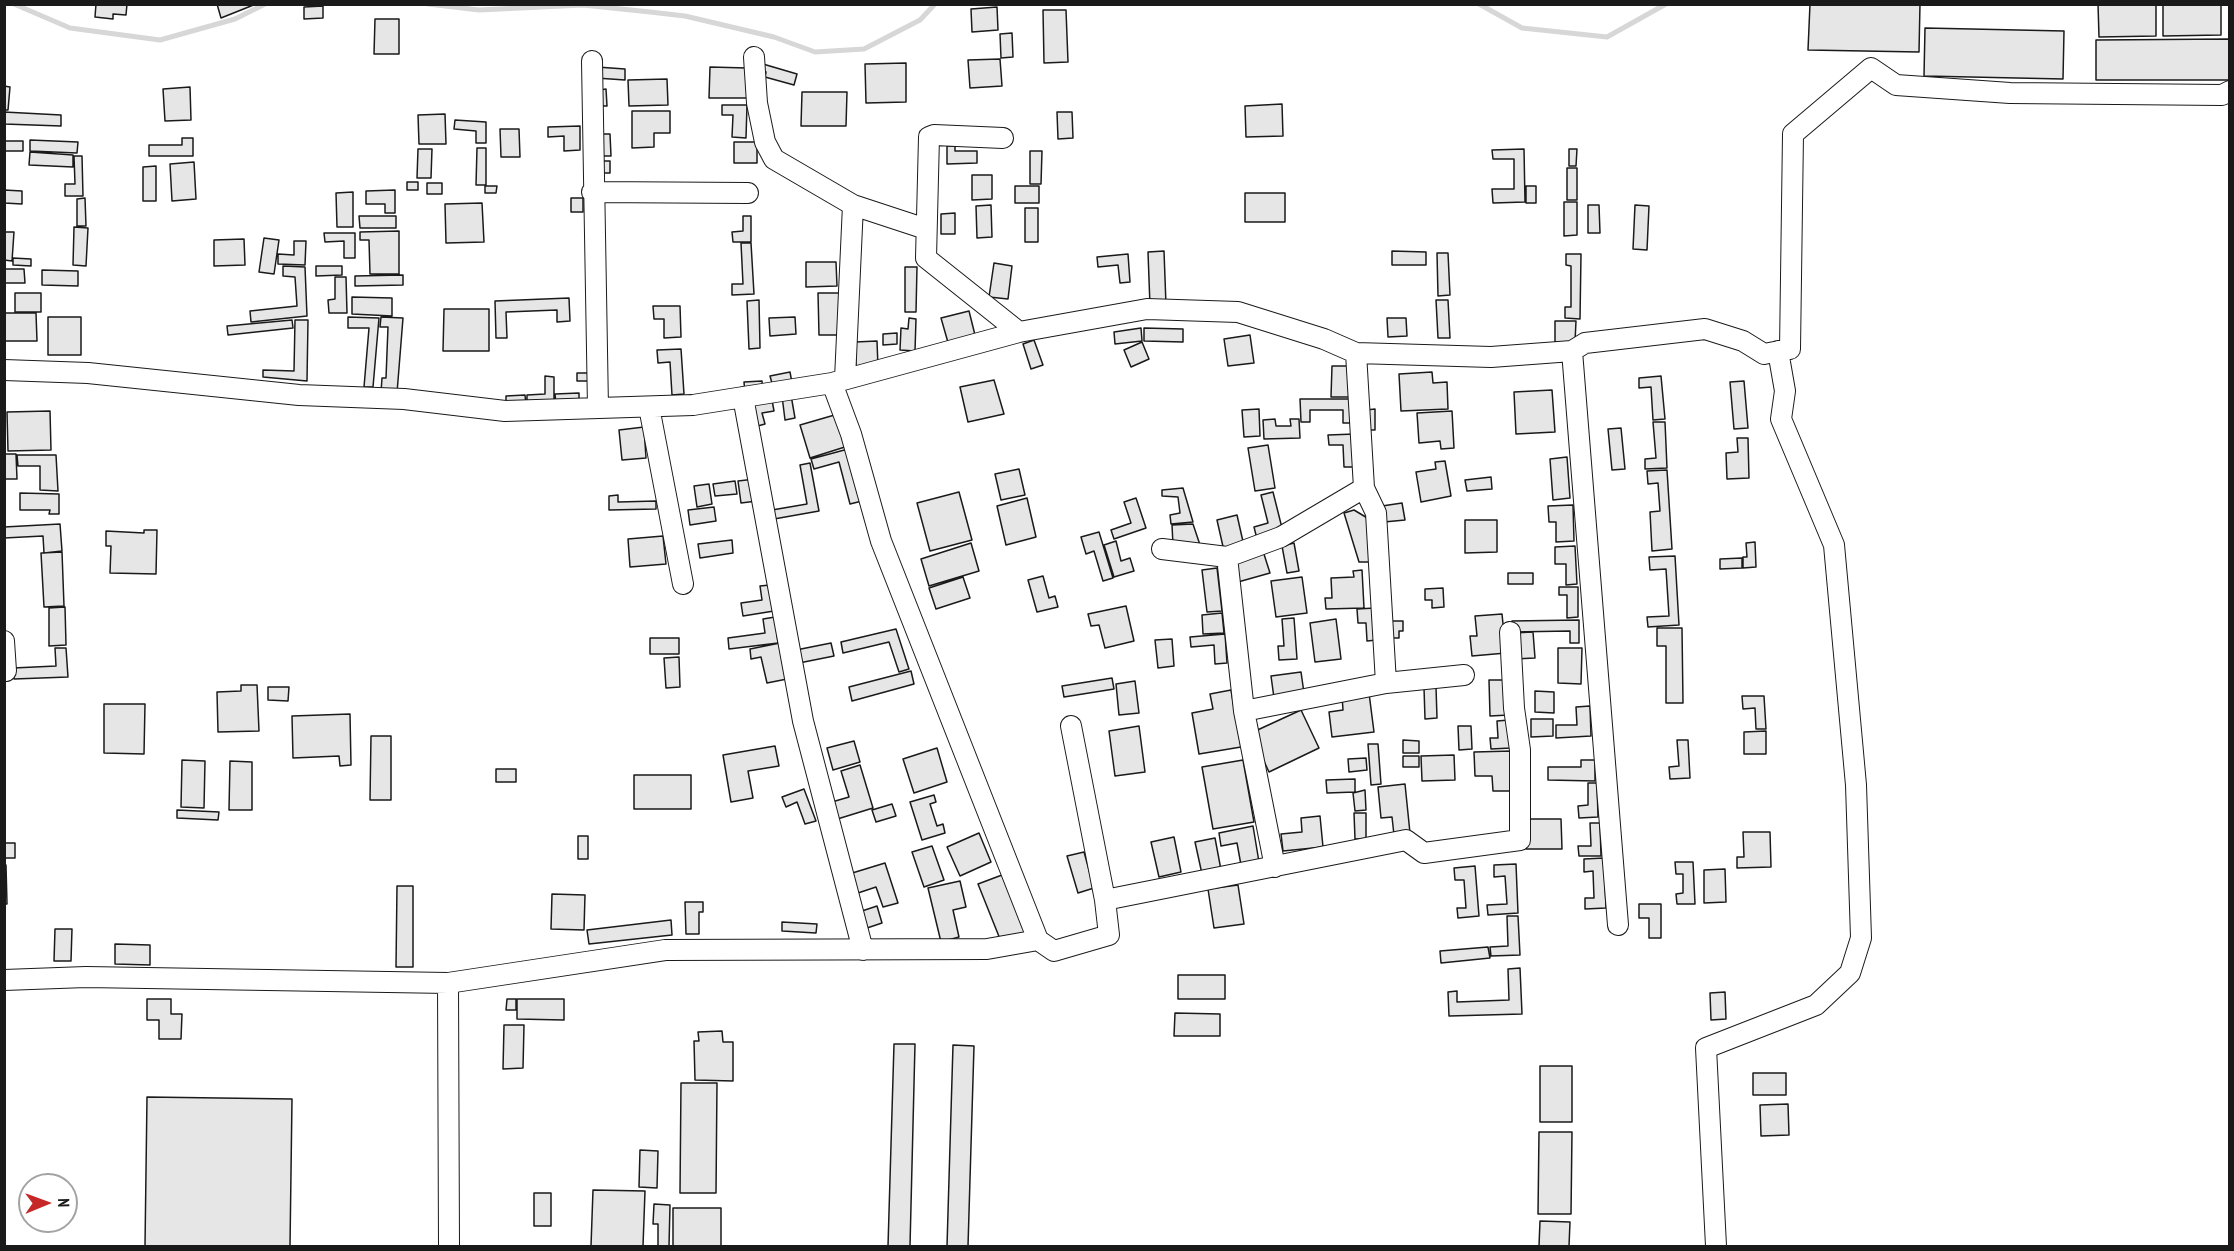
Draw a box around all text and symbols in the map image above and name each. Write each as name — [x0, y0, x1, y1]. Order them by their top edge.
north arrow — [18, 1173, 78, 1233]
text: N — [54, 1198, 74, 1207]

